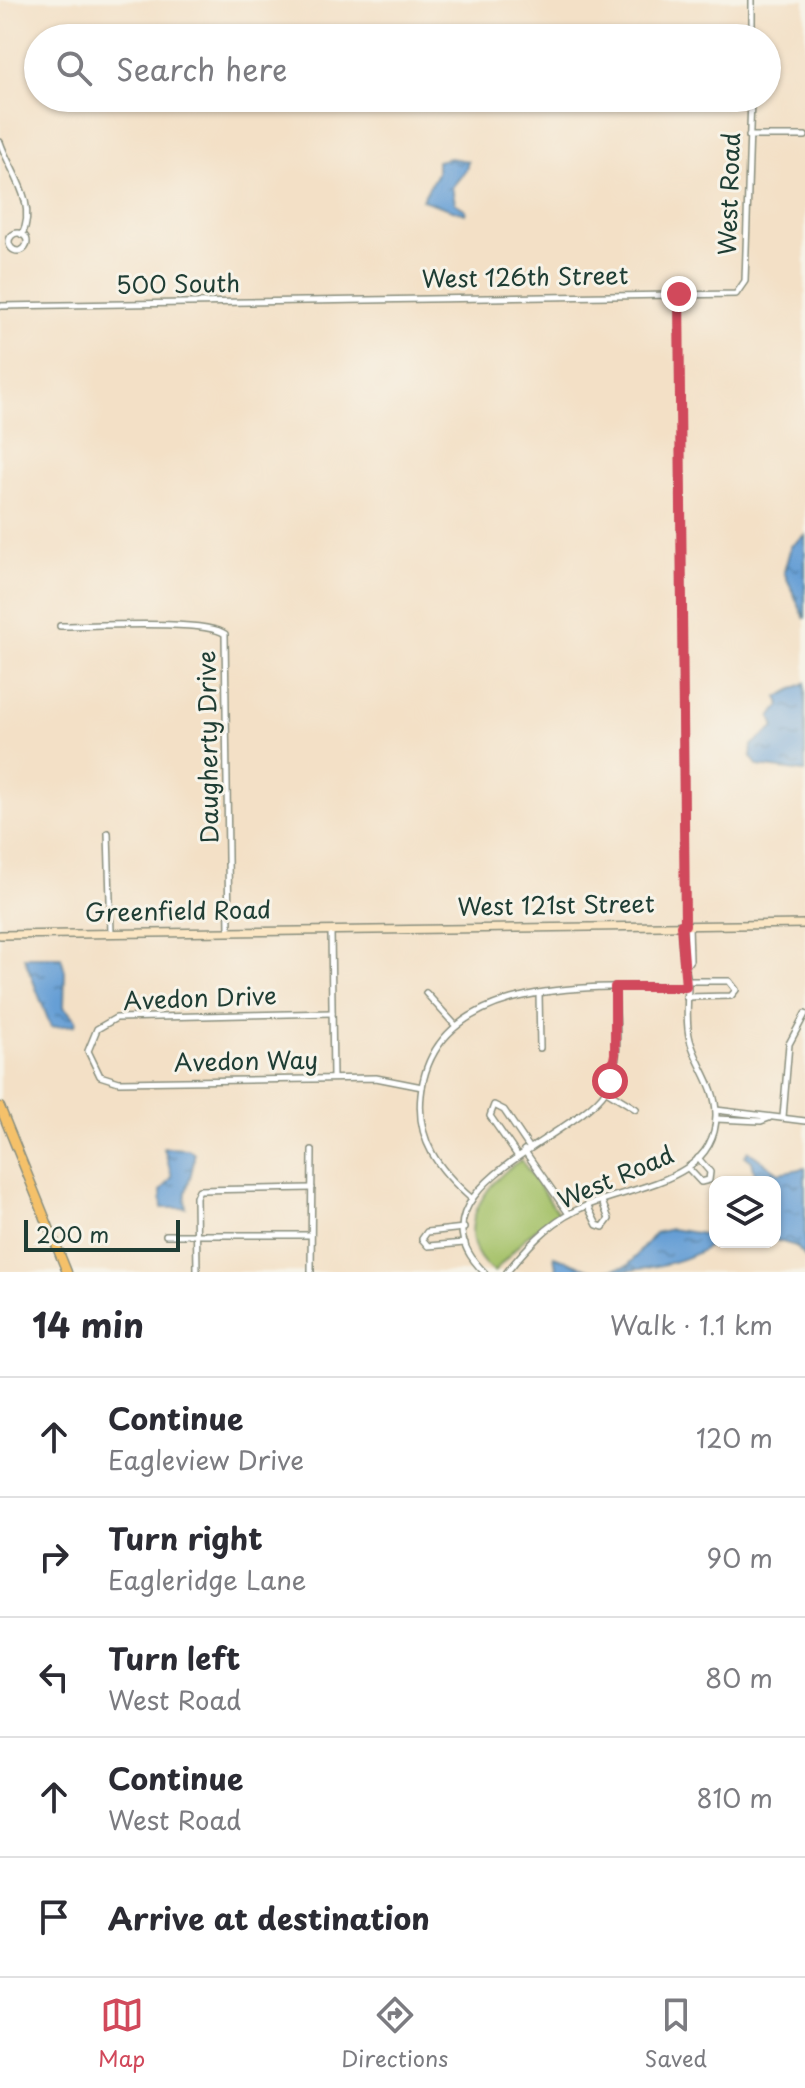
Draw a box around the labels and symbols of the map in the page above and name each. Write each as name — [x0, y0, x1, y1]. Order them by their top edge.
street label: West Road — [708, 132, 748, 256]
street label: West 126th Street — [421, 256, 629, 296]
street label: 500 South — [116, 264, 240, 302]
route end — [661, 276, 697, 312]
street label: Daugherty Drive — [187, 650, 227, 844]
street label: West 121st Street — [457, 884, 655, 924]
street label: Greenfield Road — [85, 890, 271, 930]
street label: Avedon Drive — [123, 976, 277, 1018]
street label: Avedon Way — [173, 1041, 318, 1079]
route start — [592, 1063, 628, 1099]
street label: West Road — [551, 1136, 679, 1217]
scale bar — [24, 1216, 180, 1252]

